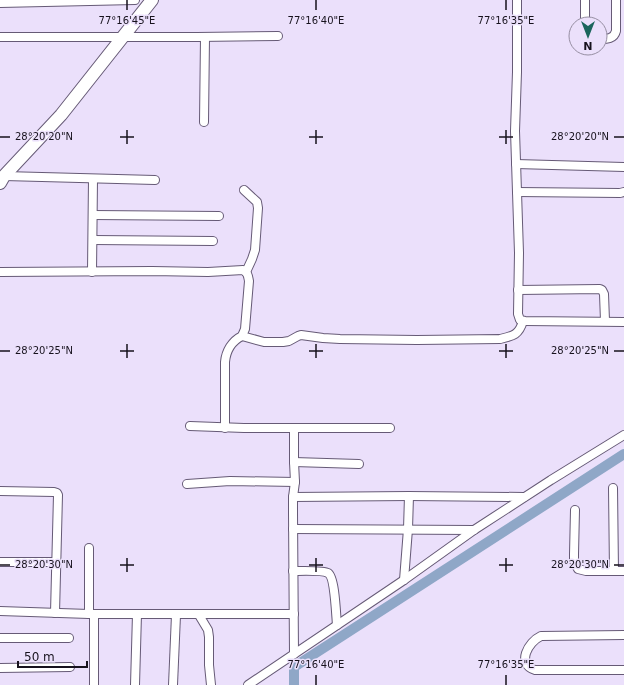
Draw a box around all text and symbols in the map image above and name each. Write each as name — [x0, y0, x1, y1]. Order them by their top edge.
text: 77°16'45"E — [99, 15, 155, 26]
text: 77°16'40"E — [288, 15, 344, 26]
text: 77°16'35"E — [478, 15, 534, 26]
north arrow — [568, 16, 608, 56]
text: N — [583, 39, 593, 52]
text: 28°20'20"N — [15, 131, 73, 142]
text: 28°20'20"N — [551, 131, 609, 142]
text: 28°20'25"N — [15, 345, 73, 356]
text: 28°20'25"N — [551, 345, 609, 356]
text: 28°20'30"N — [15, 559, 73, 570]
text: 28°20'30"N — [551, 559, 609, 570]
scale bar — [18, 643, 87, 669]
text: 50 m — [24, 650, 55, 664]
text: 77°16'40"E — [288, 659, 344, 670]
text: 77°16'35"E — [478, 659, 534, 670]

